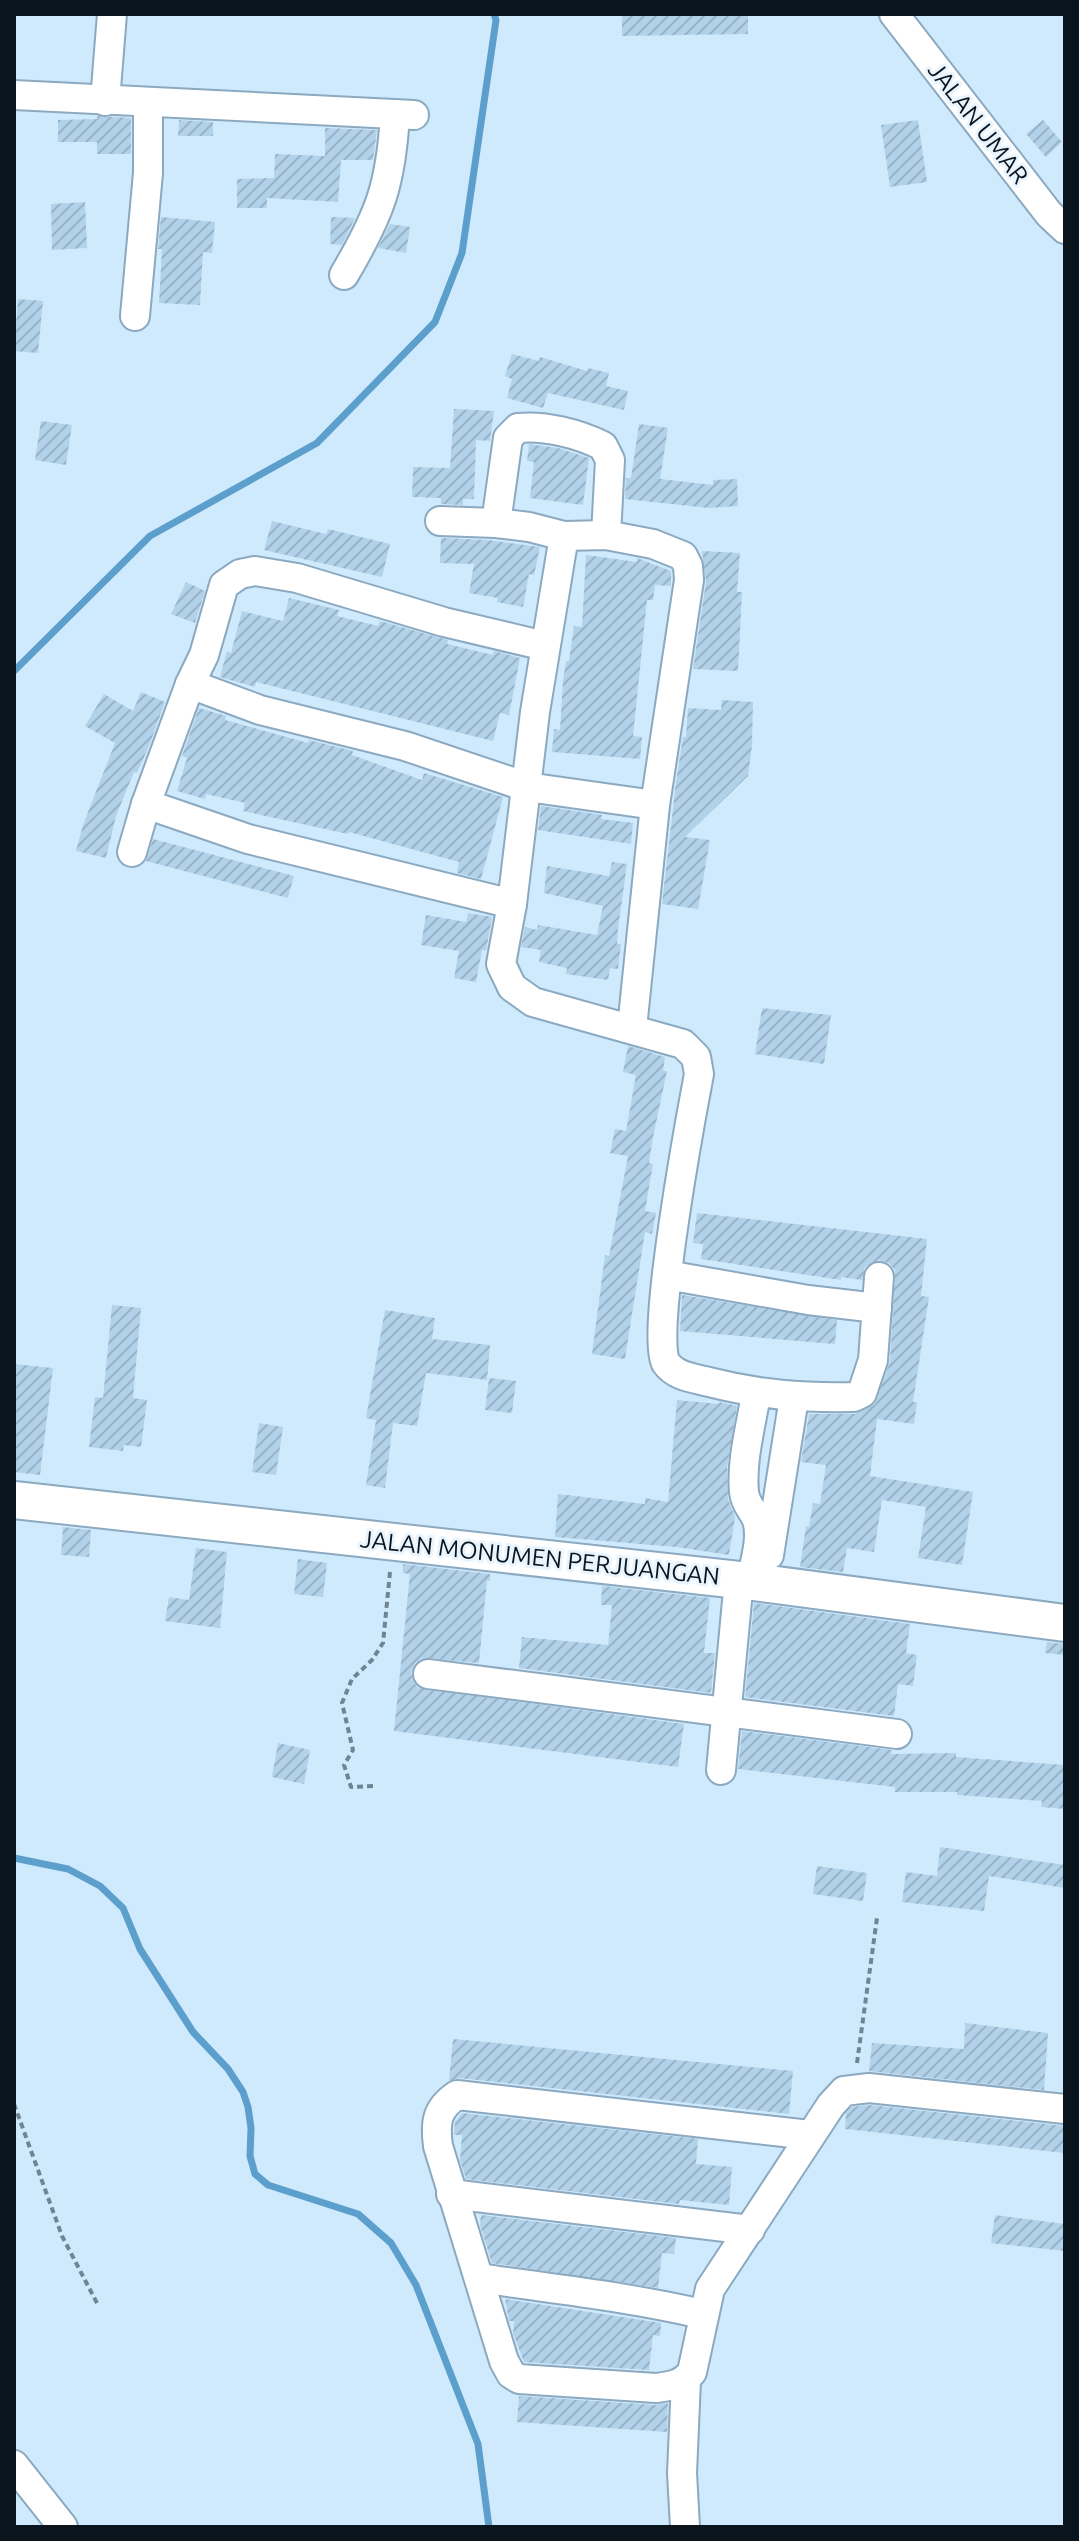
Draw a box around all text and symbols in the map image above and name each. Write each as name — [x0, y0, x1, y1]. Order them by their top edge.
street label: JALAN UMAR — [923, 57, 1034, 189]
street label: JALAN MONUMEN PERJUANGAN — [359, 1525, 721, 1590]

